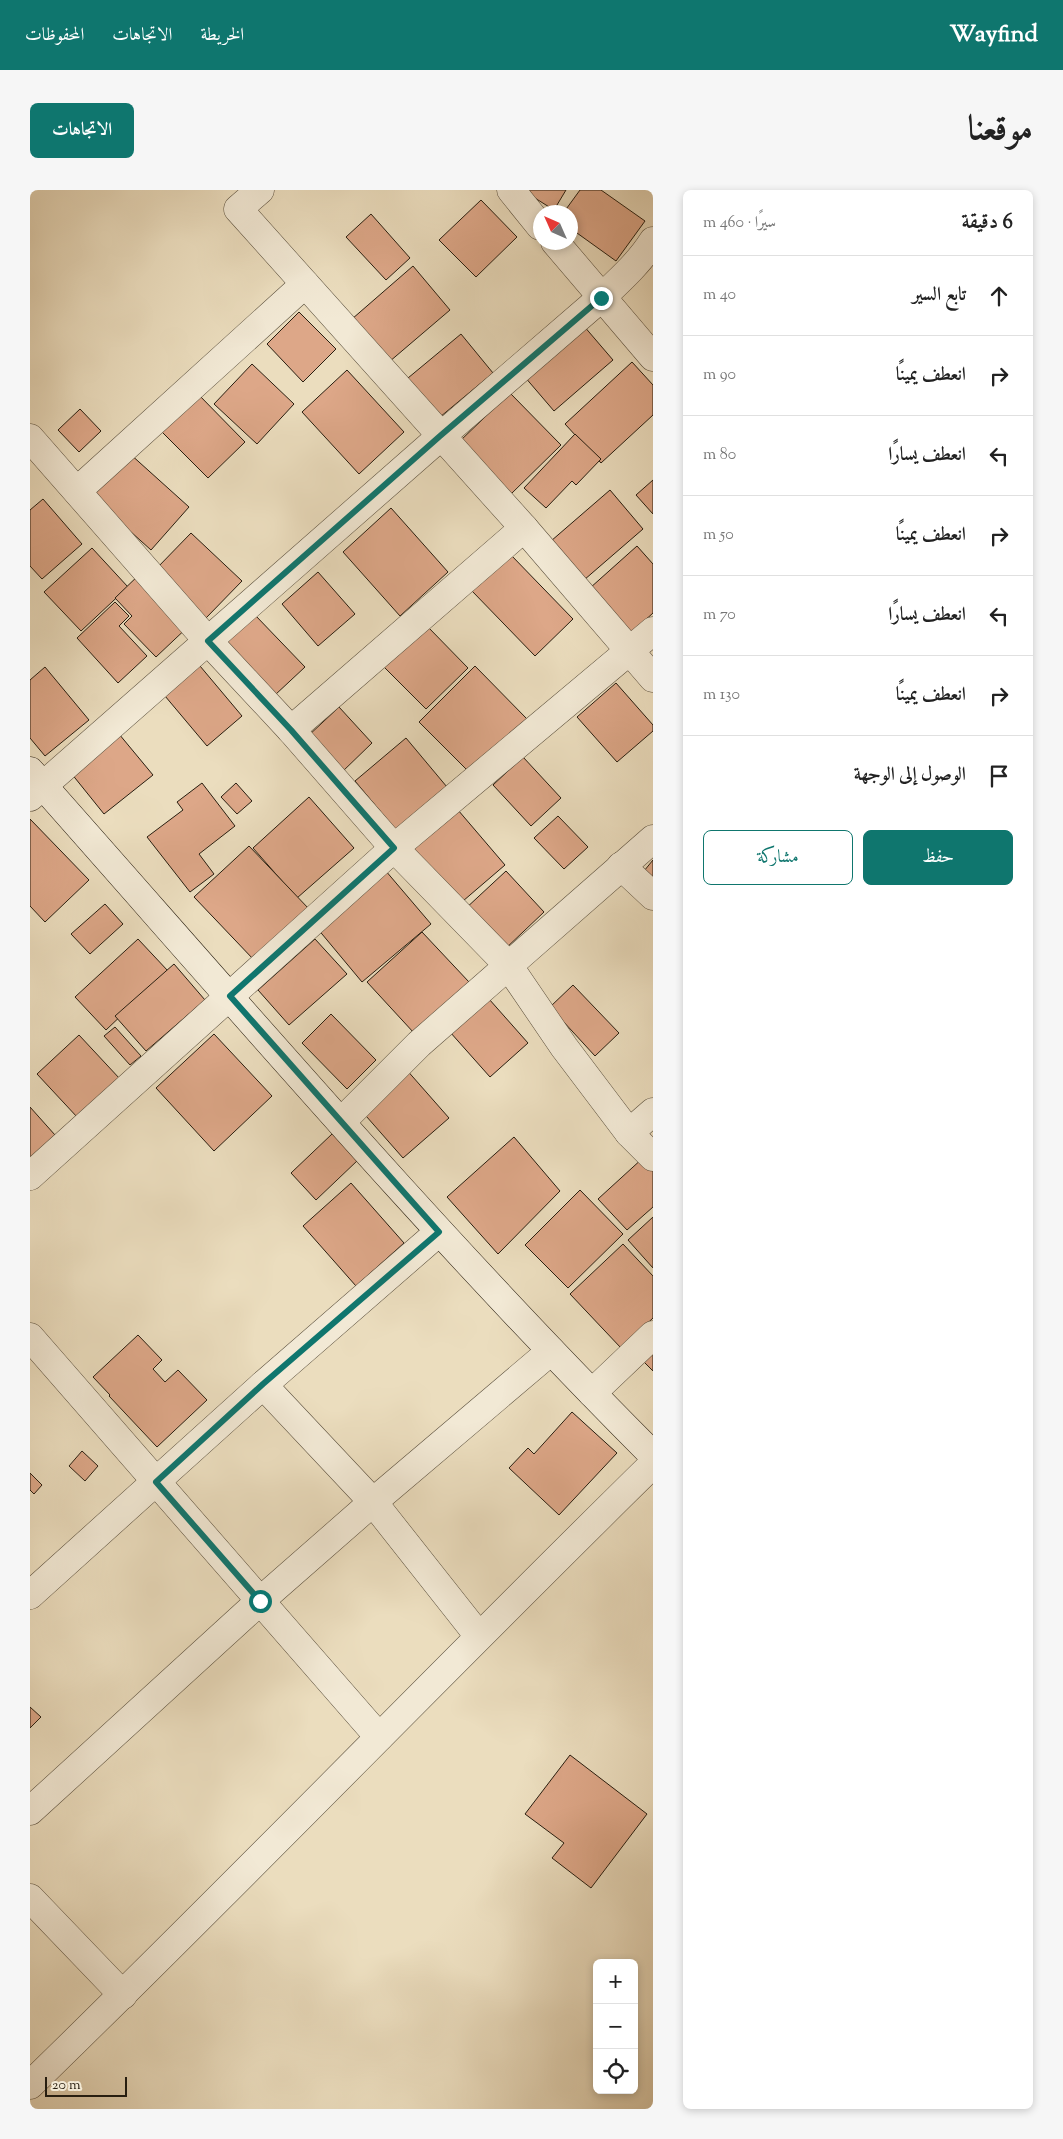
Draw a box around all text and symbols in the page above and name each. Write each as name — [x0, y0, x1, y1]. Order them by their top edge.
text: Wayfind — [950, 18, 1038, 52]
text: المحفوظات — [25, 23, 84, 49]
text: الاتجاهات — [112, 23, 172, 49]
text: الخريطة — [200, 23, 244, 49]
button: الاتجاهات — [30, 103, 134, 158]
text: موقعنا — [968, 105, 1033, 156]
north arrow — [533, 205, 578, 250]
text: 6 دقيقة — [961, 208, 1013, 238]
text: سيرًا · 460 m — [703, 212, 776, 235]
text: تابع السير — [912, 282, 966, 309]
icon: ahead — [985, 282, 1013, 310]
text: 40 m — [703, 284, 736, 307]
route end — [590, 287, 613, 310]
text: انعطف يمينًا — [896, 362, 966, 389]
icon: right — [985, 362, 1013, 390]
text: 90 m — [703, 364, 736, 387]
text: انعطف يسارًا — [888, 442, 966, 469]
icon: left — [985, 442, 1013, 470]
text: 80 m — [703, 444, 736, 467]
text: انعطف يمينًا — [896, 522, 966, 549]
icon: right — [985, 522, 1013, 550]
text: 50 m — [703, 524, 734, 547]
text: انعطف يسارًا — [888, 602, 966, 629]
icon: left — [985, 602, 1013, 630]
text: 70 m — [703, 604, 736, 627]
text: انعطف يمينًا — [896, 682, 966, 709]
icon: right — [985, 682, 1013, 710]
text: 130 m — [703, 684, 740, 707]
text: الوصول إلى الوجهة — [854, 762, 966, 789]
icon: arrive — [985, 762, 1013, 790]
button: مشاركة — [703, 830, 853, 885]
button: حفظ — [863, 830, 1013, 885]
route start — [249, 1590, 272, 1613]
map controls — [593, 1959, 638, 2094]
button: + — [593, 1959, 638, 2004]
button: − — [593, 2004, 638, 2049]
button: locate — [593, 2049, 638, 2094]
scale bar — [45, 2074, 128, 2097]
text: 20 m — [52, 2076, 81, 2096]

